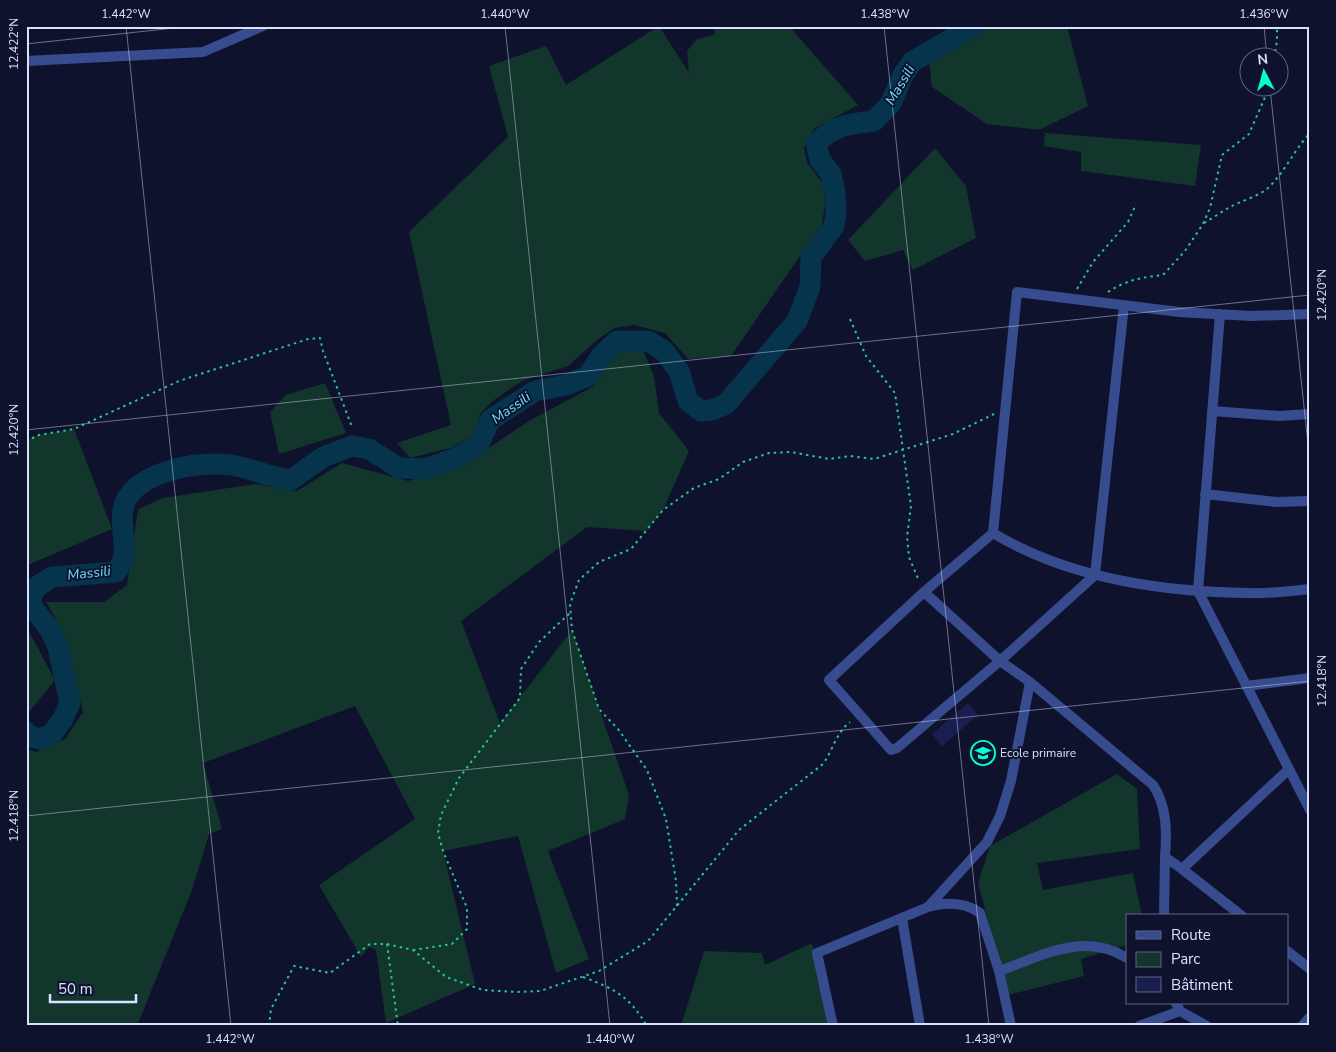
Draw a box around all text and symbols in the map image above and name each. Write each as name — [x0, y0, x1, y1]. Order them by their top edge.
text: 1.442°W — [101, 6, 151, 22]
text: 1.440°W — [480, 6, 530, 22]
text: 1.438°W — [860, 6, 910, 22]
text: 1.436°W — [1239, 6, 1289, 22]
text: 12.422°N — [6, 18, 22, 70]
north arrow — [1238, 48, 1288, 98]
text: N — [1256, 50, 1269, 70]
water label: Massili — [881, 61, 920, 109]
text: 12.420°N — [1314, 269, 1330, 321]
water label: Massili — [488, 387, 535, 428]
text: 12.420°N — [6, 404, 22, 456]
water label: Massili — [66, 561, 112, 585]
text: 12.418°N — [1314, 655, 1330, 707]
school or university icon: Ecole primaire — [970, 740, 996, 766]
place label: Ecole primaire — [1000, 745, 1076, 761]
text: 12.418°N — [6, 790, 22, 842]
legend — [1126, 914, 1288, 1004]
text: Route — [1171, 925, 1211, 945]
text: Parc — [1171, 949, 1200, 969]
scale bar — [50, 972, 136, 1004]
text: Bâtiment — [1171, 975, 1233, 995]
text: 50 m — [58, 979, 93, 999]
text: 1.442°W — [205, 1031, 255, 1047]
text: 1.440°W — [585, 1031, 635, 1047]
text: 1.438°W — [964, 1031, 1014, 1047]

